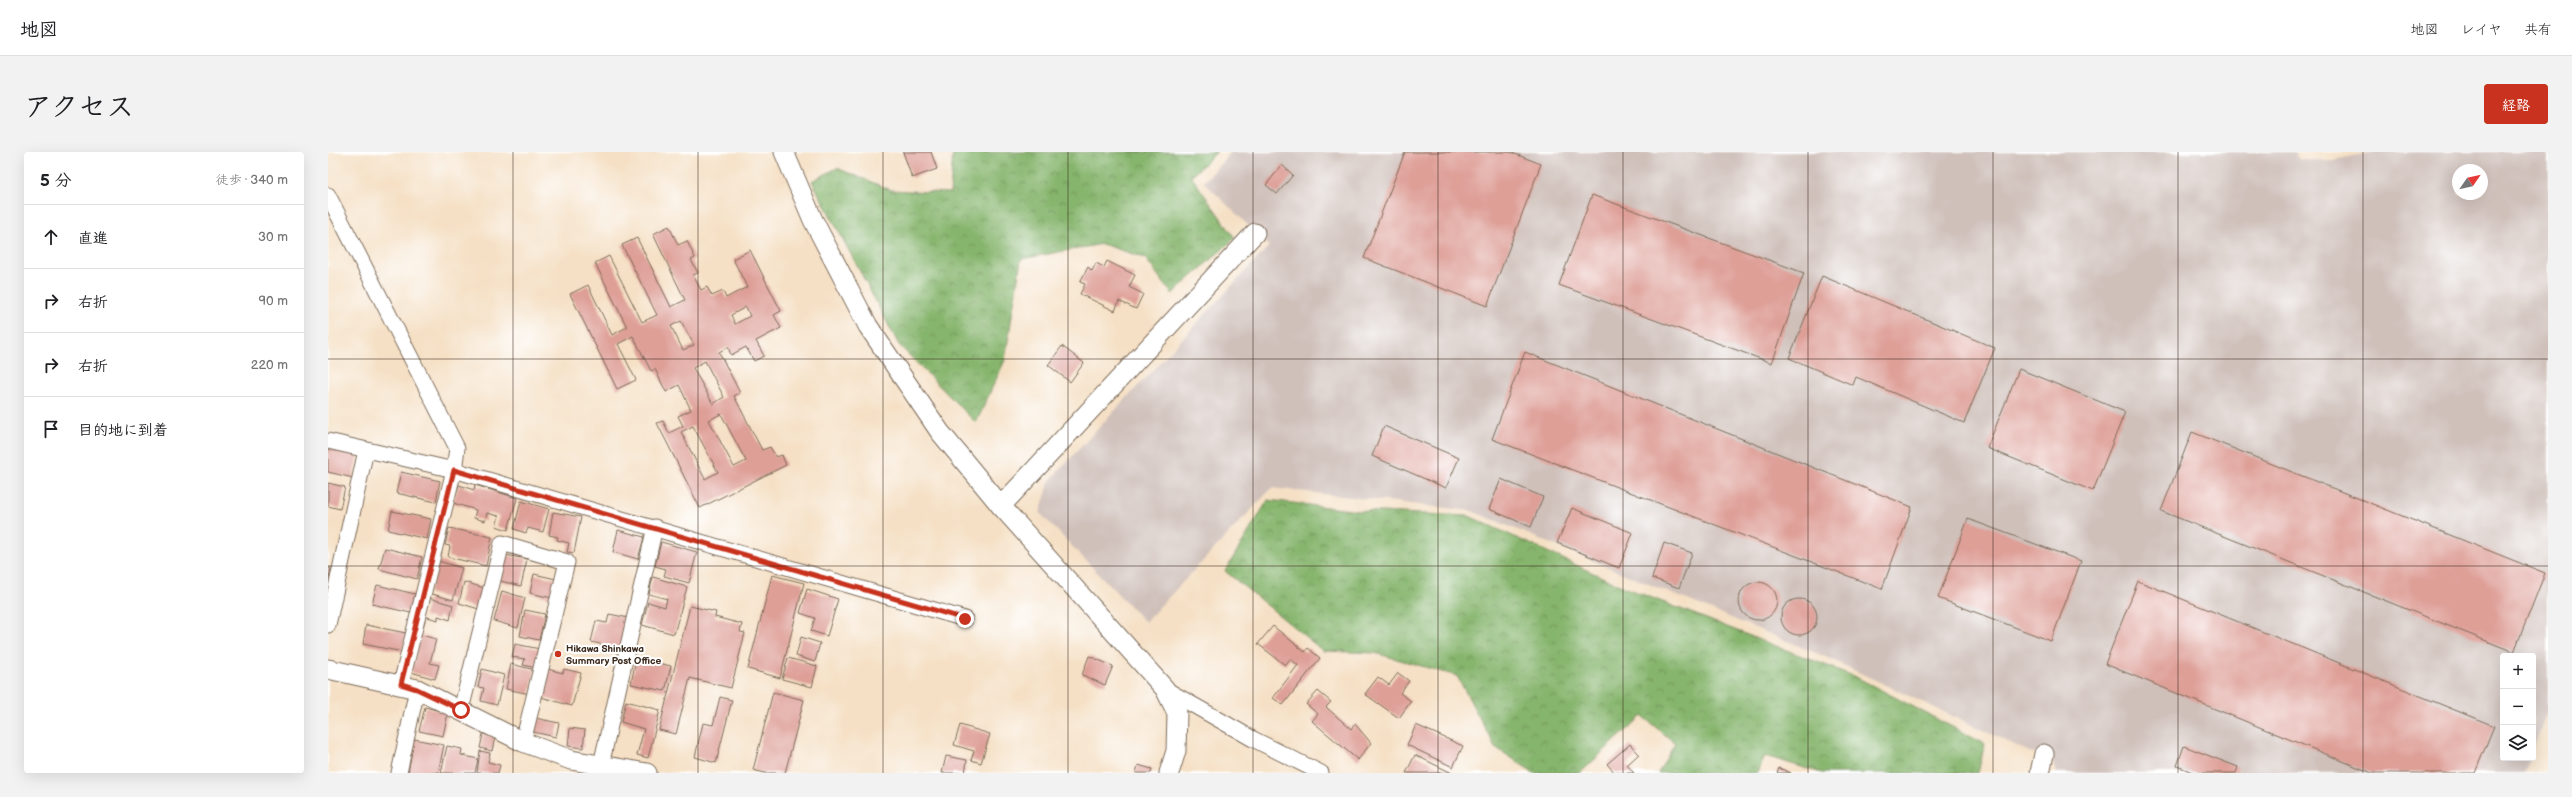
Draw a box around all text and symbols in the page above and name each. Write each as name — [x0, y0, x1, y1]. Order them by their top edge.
text: 地図 — [20, 19, 58, 42]
text: 地図 — [2411, 21, 2439, 38]
text: レイヤ — [2461, 21, 2502, 38]
text: 共有 — [2524, 21, 2552, 38]
button: 経路 — [2484, 84, 2548, 124]
text: アクセス — [24, 91, 134, 124]
north arrow — [2452, 164, 2488, 200]
text: 5 分 — [40, 171, 71, 191]
text: 徒歩 · 340 m — [216, 172, 288, 188]
icon: ahead — [40, 226, 62, 248]
text: 直進 — [78, 229, 108, 248]
text: 30 m — [258, 229, 288, 245]
icon: right — [40, 290, 62, 312]
text: 右折 — [78, 293, 108, 312]
text: 90 m — [259, 293, 288, 309]
icon: right — [40, 354, 62, 376]
text: 右折 — [78, 357, 108, 376]
text: 220 m — [251, 357, 288, 373]
icon: arrive — [40, 418, 62, 440]
text: 目的地に到着 — [78, 421, 168, 440]
route end — [956, 610, 974, 628]
place label: Hikawa Shinkawa Summary Post Office — [566, 643, 661, 667]
marker: Hikawa Shinkawa Summary Post Office — [553, 649, 563, 659]
map controls — [2500, 653, 2536, 761]
button: + — [2500, 653, 2536, 689]
button: − — [2500, 689, 2536, 725]
route start — [452, 701, 470, 719]
button: layers — [2500, 725, 2536, 761]

